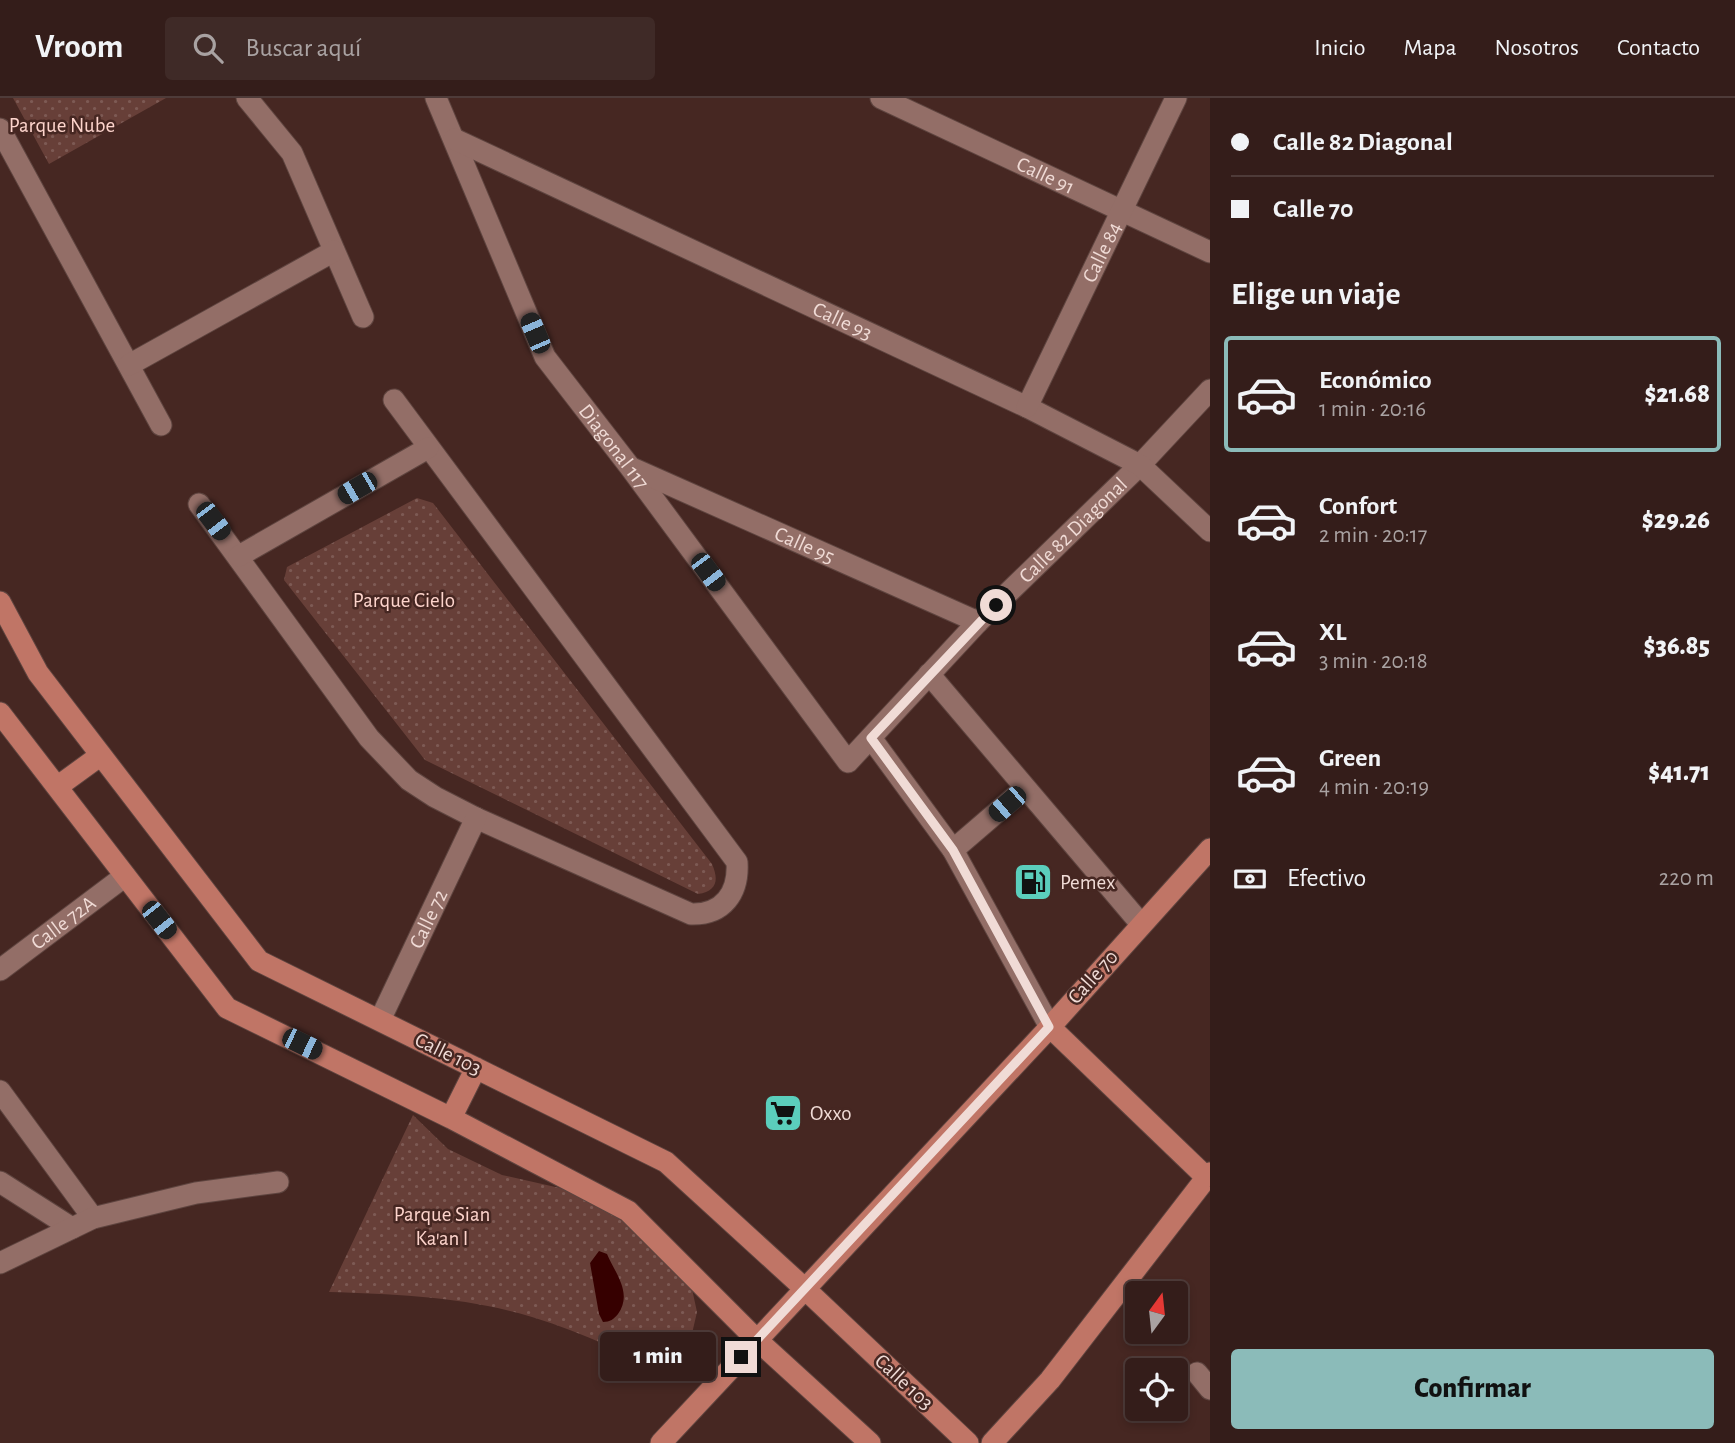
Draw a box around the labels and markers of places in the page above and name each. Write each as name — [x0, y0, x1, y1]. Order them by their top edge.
fuel station icon: Pemex — [1012, 861, 1054, 903]
place label: Pemex — [1060, 872, 1115, 893]
supermarket icon: Oxxo — [762, 1092, 804, 1134]
place label: Oxxo — [810, 1103, 852, 1124]

